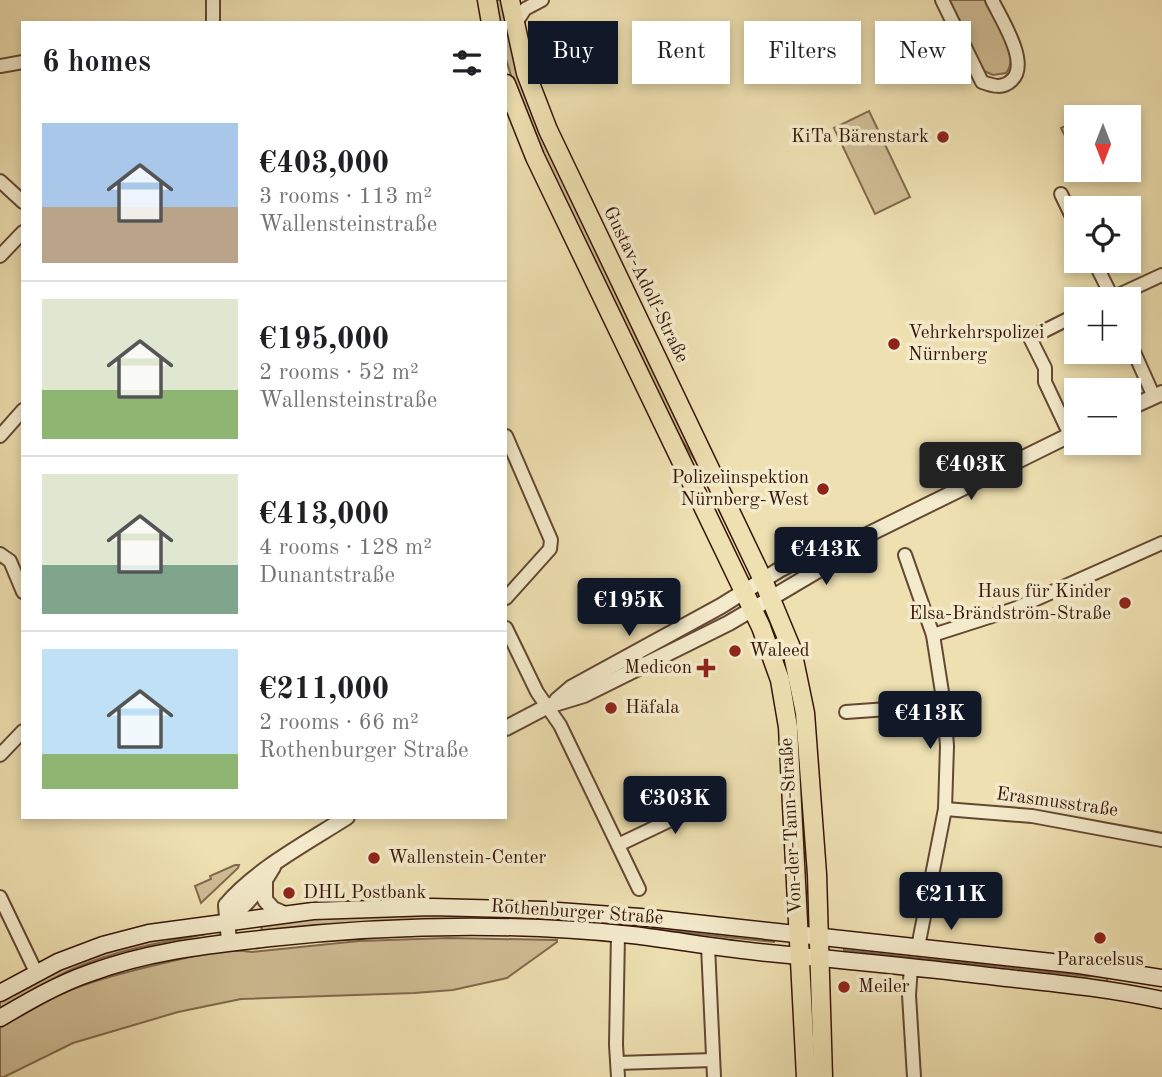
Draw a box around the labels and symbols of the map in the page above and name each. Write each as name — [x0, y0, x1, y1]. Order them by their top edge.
north arrow — [1064, 105, 1141, 182]
place label: KiTa Bärenstark — [791, 128, 929, 147]
marker: KiTa Bärenstark — [935, 129, 951, 145]
street label: Gustav-Adolf-Straße — [599, 204, 691, 366]
place label: Vehrkehrspolizei Nürnberg — [908, 324, 1044, 365]
marker: Vehrkehrspolizei Nürnberg — [886, 336, 902, 352]
pin: €403K — [922, 442, 1020, 502]
place label: Polizeiinspektion Nürnberg-West — [672, 469, 809, 510]
marker: Polizeiinspektion Nürnberg-West — [815, 481, 831, 497]
pin: €443K — [777, 528, 875, 587]
pin: €195K — [580, 578, 678, 638]
place label: Haus für Kinder Elsa-Brändström-Straße — [909, 583, 1111, 624]
marker: Haus für Kinder Elsa-Brändström-Straße — [1117, 595, 1133, 611]
place label: Waleed — [749, 642, 810, 661]
marker: Waleed — [727, 643, 743, 659]
place label: Medicon — [624, 659, 692, 678]
marker: Medicon — [698, 660, 714, 676]
pin: €413K — [881, 692, 979, 751]
place label: Häfala — [625, 699, 680, 718]
marker: Häfala — [603, 700, 619, 716]
street label: Von-der-Tann-Straße — [778, 737, 806, 915]
pin: €303K — [626, 776, 724, 836]
street label: Erasmusstraße — [995, 785, 1119, 821]
place label: Wallenstein-Center — [388, 849, 547, 868]
marker: Wallenstein-Center — [366, 850, 382, 866]
pin: €211K — [902, 872, 1000, 932]
place label: DHL Postbank — [303, 884, 426, 903]
marker: DHL Postbank — [281, 885, 297, 901]
street label: Rothenburger Straße — [490, 897, 664, 929]
marker: Paracelsus — [1092, 930, 1108, 946]
place label: Paracelsus — [1056, 951, 1144, 970]
place label: Meiler — [858, 978, 910, 997]
marker: Meiler — [836, 979, 852, 995]

